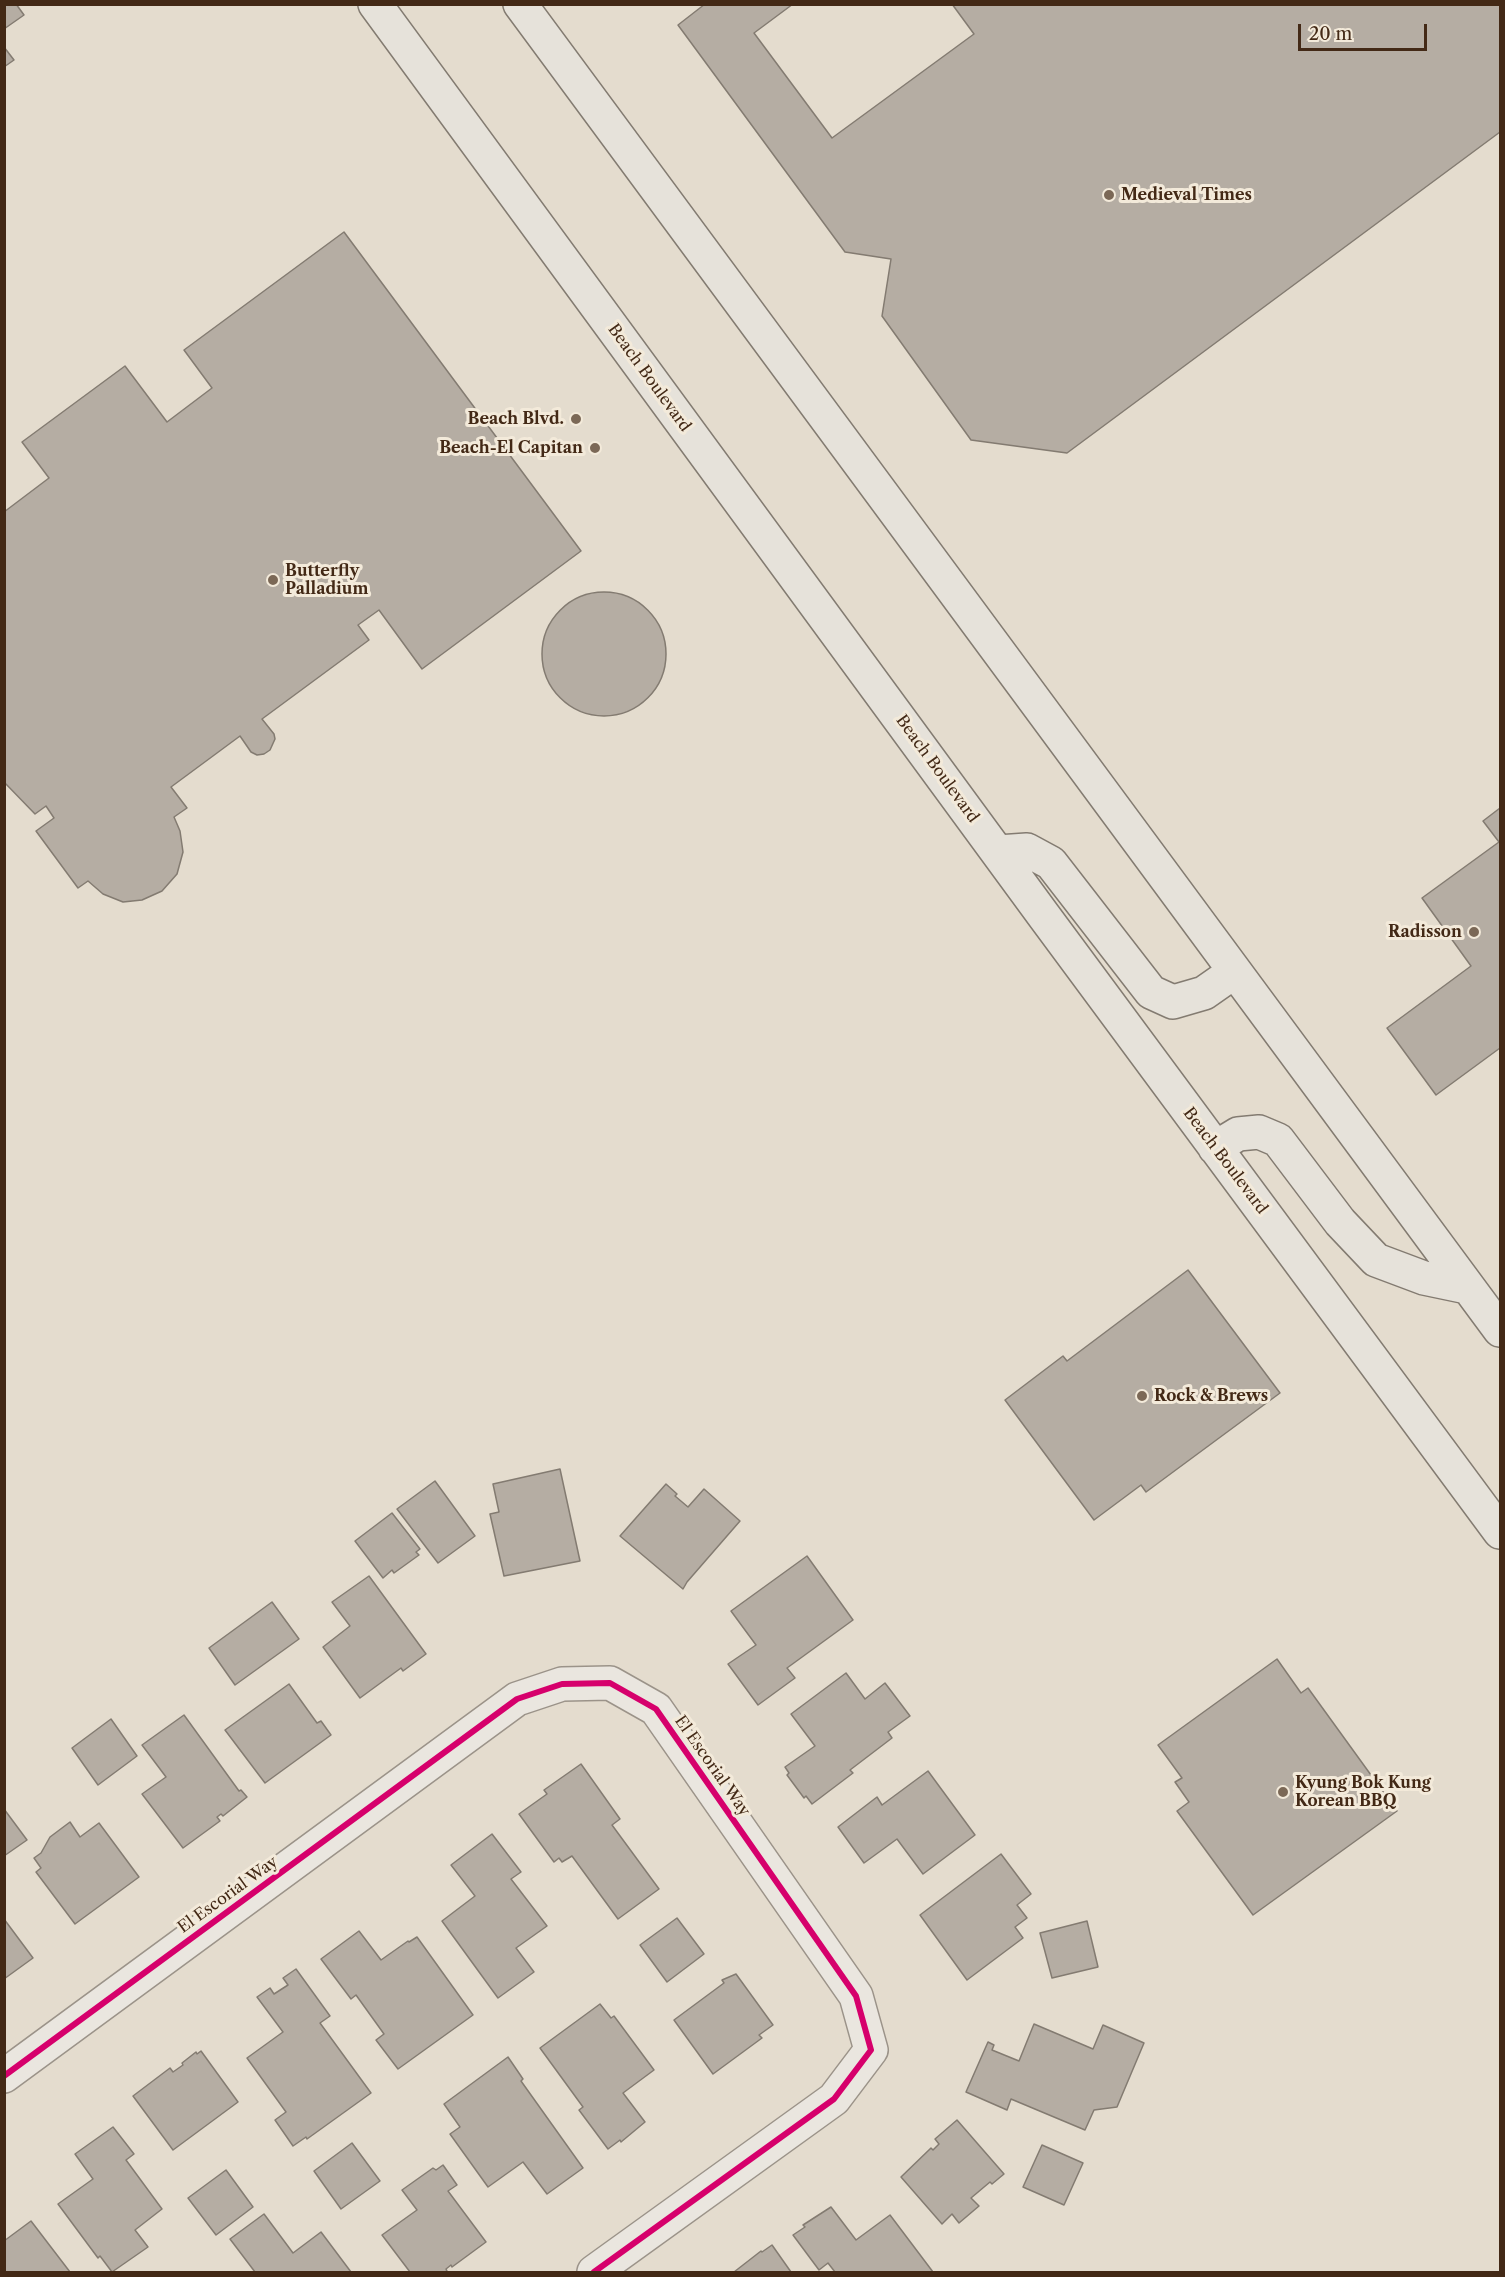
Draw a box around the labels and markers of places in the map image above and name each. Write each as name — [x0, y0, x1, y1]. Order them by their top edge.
place label: Medieval Times — [1121, 185, 1252, 205]
marker: Medieval Times — [1102, 188, 1116, 202]
place label: Beach Blvd. — [468, 409, 564, 429]
marker: Beach Blvd. — [569, 412, 583, 426]
place label: Beach-El Capitan — [439, 438, 583, 458]
marker: Beach-El Capitan — [588, 441, 602, 455]
place label: Butterfly Palladium — [285, 561, 368, 599]
marker: Butterfly Palladium — [266, 573, 280, 587]
place label: Radisson — [1388, 922, 1462, 942]
marker: Radisson — [1467, 925, 1481, 939]
place label: Rock & Brews — [1154, 1386, 1268, 1406]
marker: Rock & Brews — [1135, 1389, 1149, 1403]
place label: Kyung Bok Kung Korean BBQ — [1295, 1773, 1431, 1811]
marker: Kyung Bok Kung Korean BBQ — [1276, 1785, 1290, 1799]

